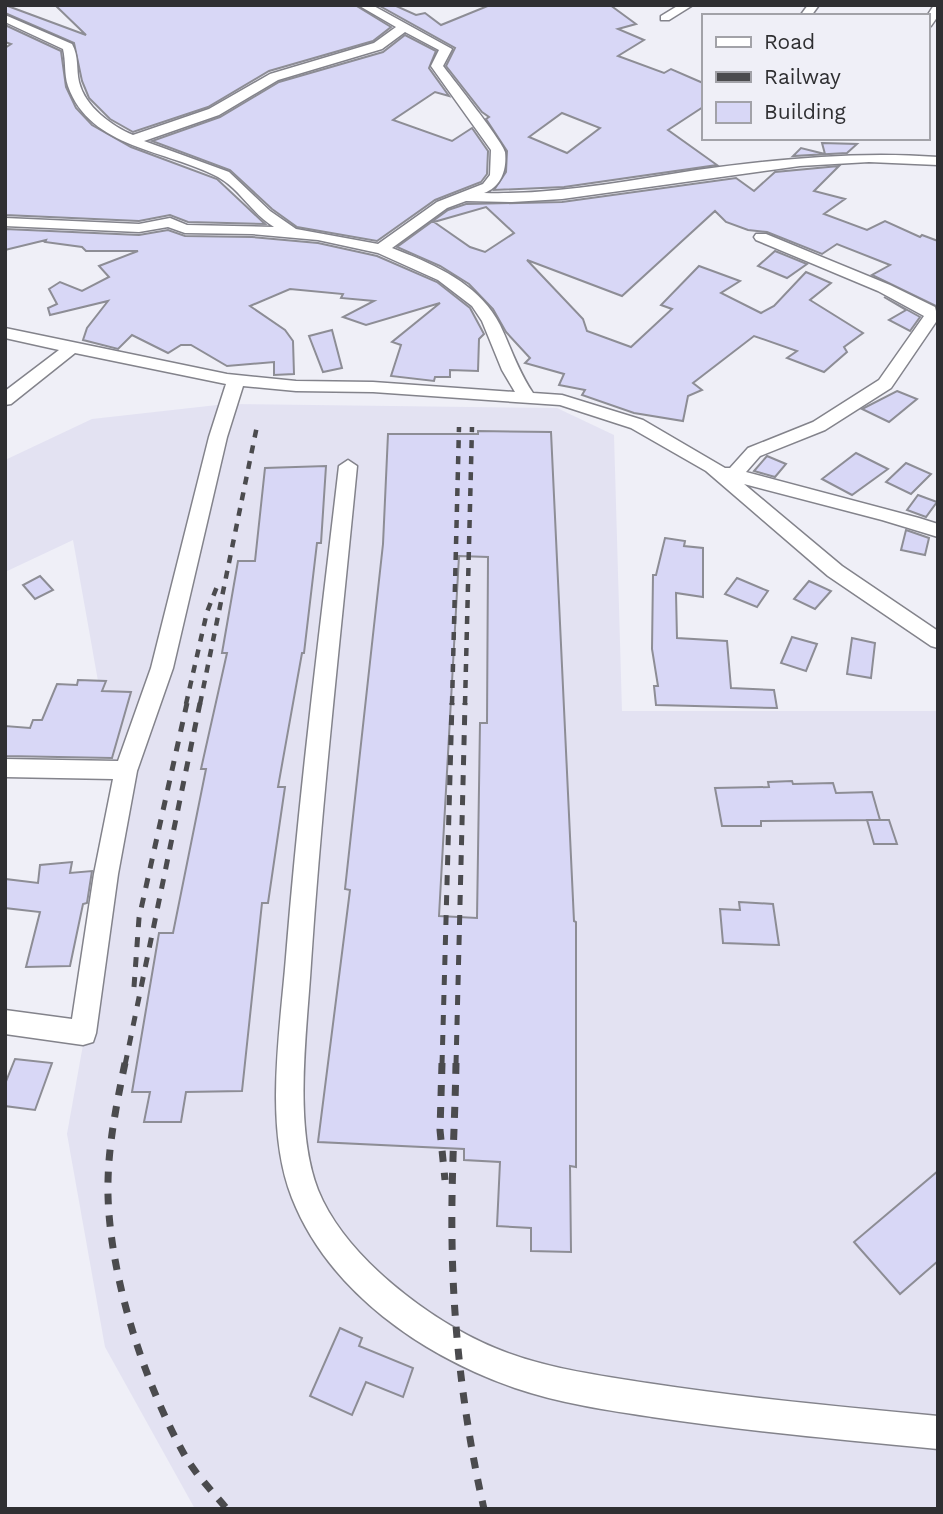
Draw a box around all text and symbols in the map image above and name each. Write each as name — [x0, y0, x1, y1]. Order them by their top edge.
legend — [702, 14, 929, 140]
text: Road — [764, 29, 815, 54]
text: Railway — [764, 64, 841, 89]
text: Building — [764, 99, 846, 124]

